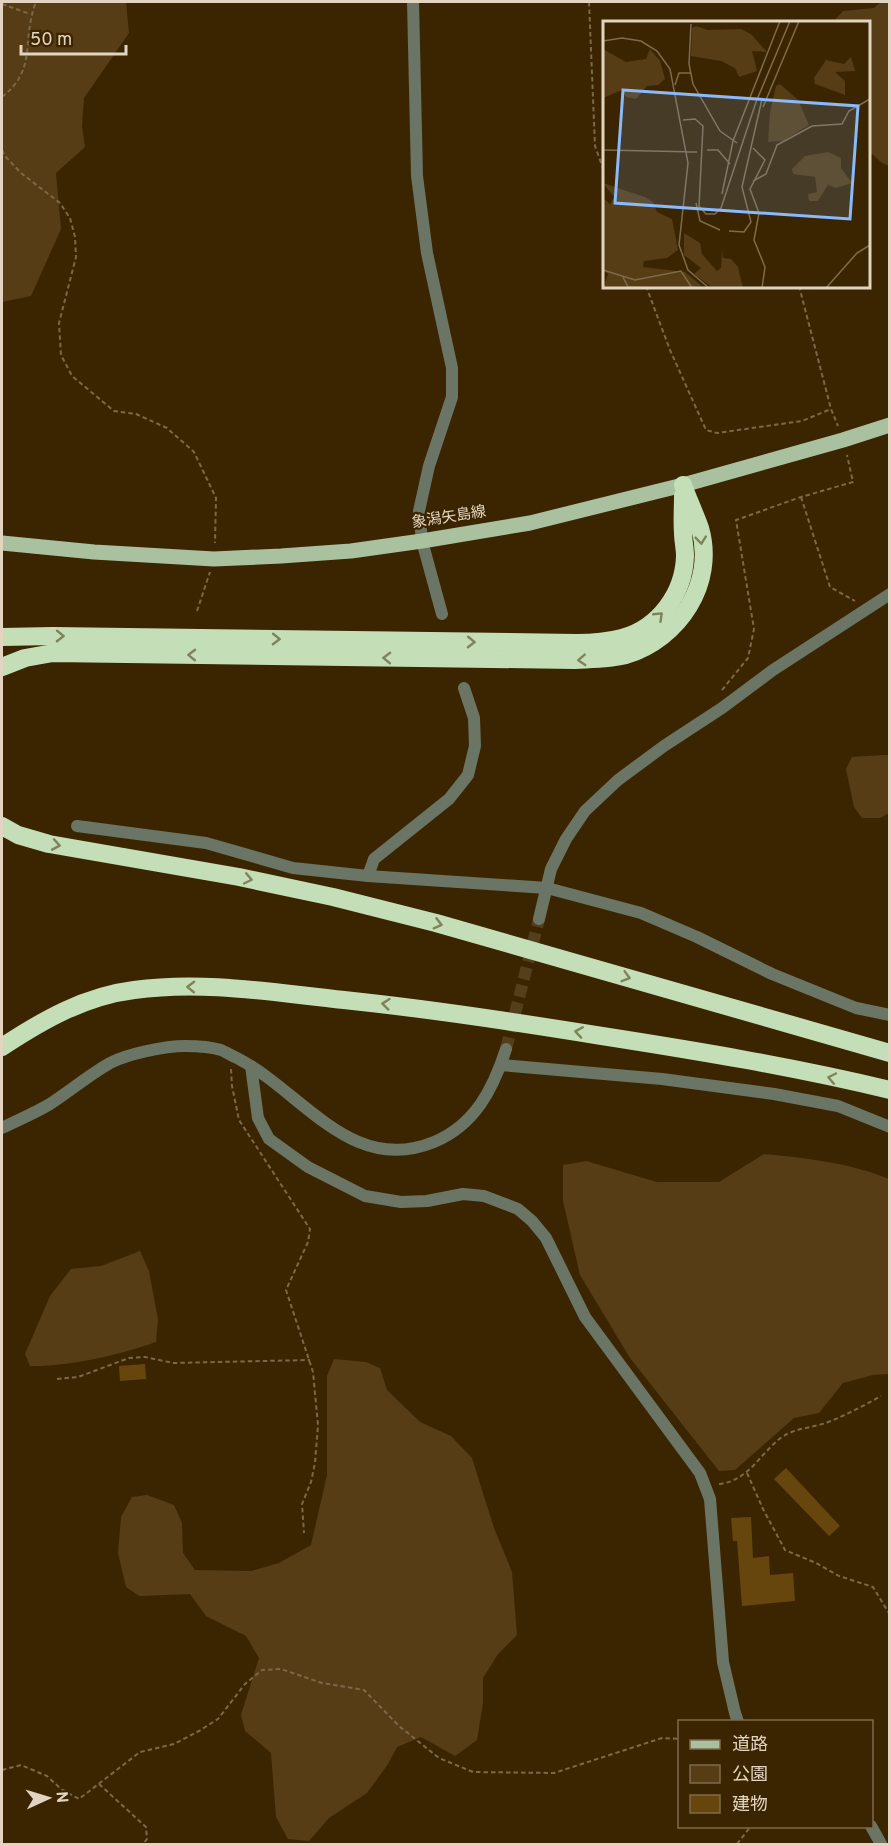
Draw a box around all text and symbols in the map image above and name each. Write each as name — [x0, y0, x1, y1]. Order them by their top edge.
scale bar — [21, 18, 126, 56]
inset map — [603, 21, 870, 288]
text: 50 m — [30, 29, 72, 52]
street label: 象潟矢島線 — [410, 503, 488, 533]
one-way arrow — [694, 536, 707, 545]
one-way arrow — [652, 612, 662, 623]
one-way arrow — [55, 630, 64, 642]
one-way arrow — [271, 633, 280, 645]
one-way arrow — [466, 636, 475, 648]
one-way arrow — [187, 649, 196, 661]
one-way arrow — [382, 651, 391, 664]
one-way arrow — [577, 653, 586, 666]
one-way arrow — [52, 838, 61, 850]
one-way arrow — [243, 872, 253, 885]
one-way arrow — [432, 917, 443, 929]
one-way arrow — [620, 970, 631, 982]
one-way arrow — [187, 980, 196, 993]
one-way arrow — [381, 998, 390, 1011]
one-way arrow — [574, 1026, 584, 1039]
one-way arrow — [828, 1072, 838, 1085]
legend — [678, 1720, 873, 1828]
text: 道路 — [732, 1734, 768, 1757]
text: 公園 — [732, 1764, 768, 1787]
north arrow — [18, 1768, 78, 1828]
text: N — [51, 1791, 71, 1804]
text: 建物 — [732, 1794, 768, 1817]

